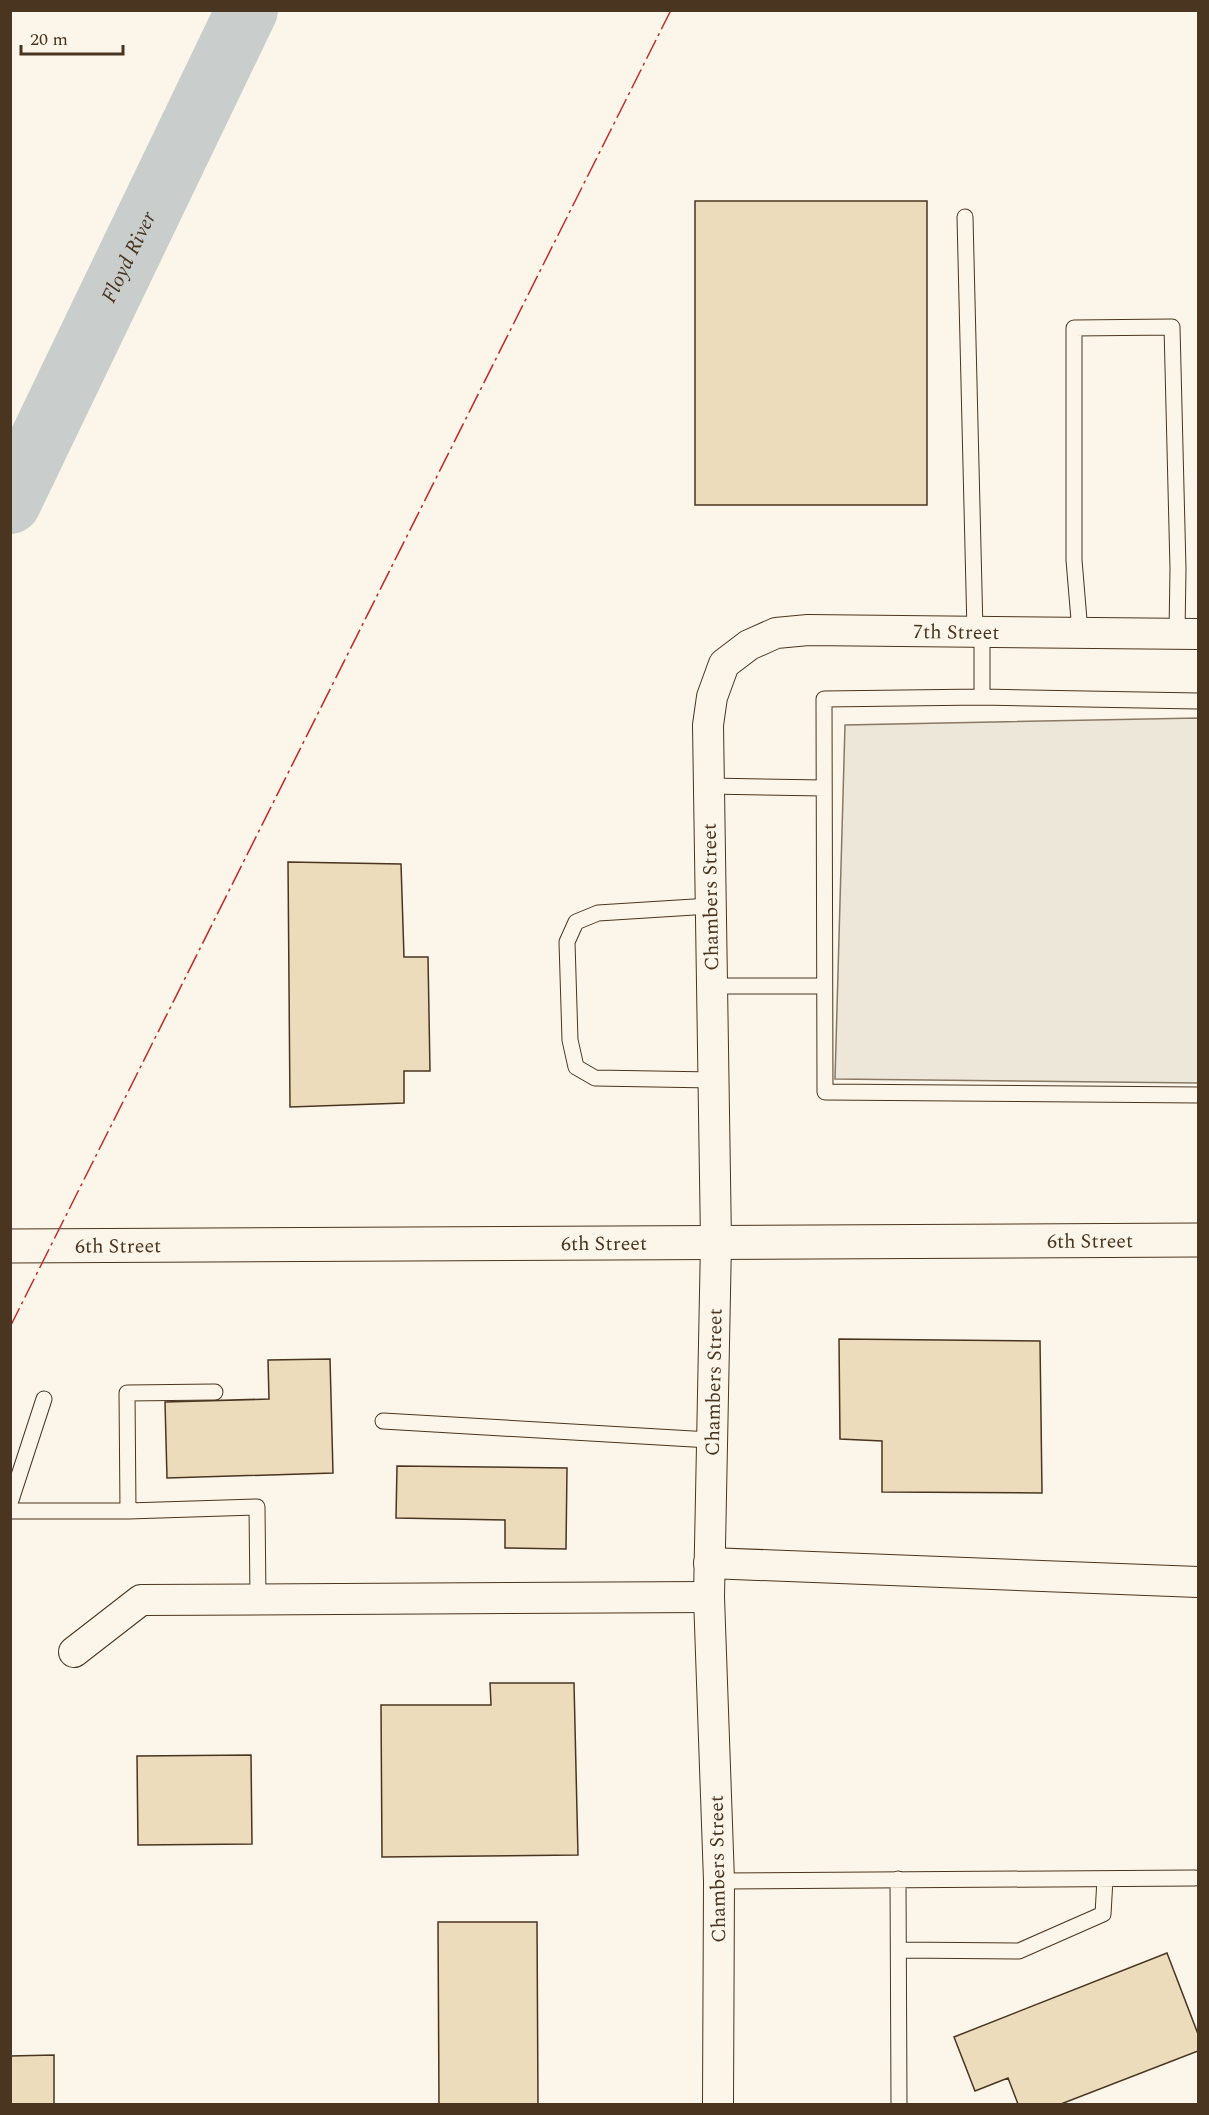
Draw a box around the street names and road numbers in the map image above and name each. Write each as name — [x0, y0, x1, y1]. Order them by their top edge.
street label: 7th Street — [913, 617, 999, 648]
street label: Chambers Street — [695, 823, 727, 971]
street label: 6th Street — [1047, 1226, 1133, 1257]
street label: 6th Street — [561, 1229, 647, 1259]
street label: 6th Street — [75, 1231, 161, 1262]
street label: Chambers Street — [698, 1308, 731, 1457]
street label: Chambers Street — [702, 1795, 734, 1943]

